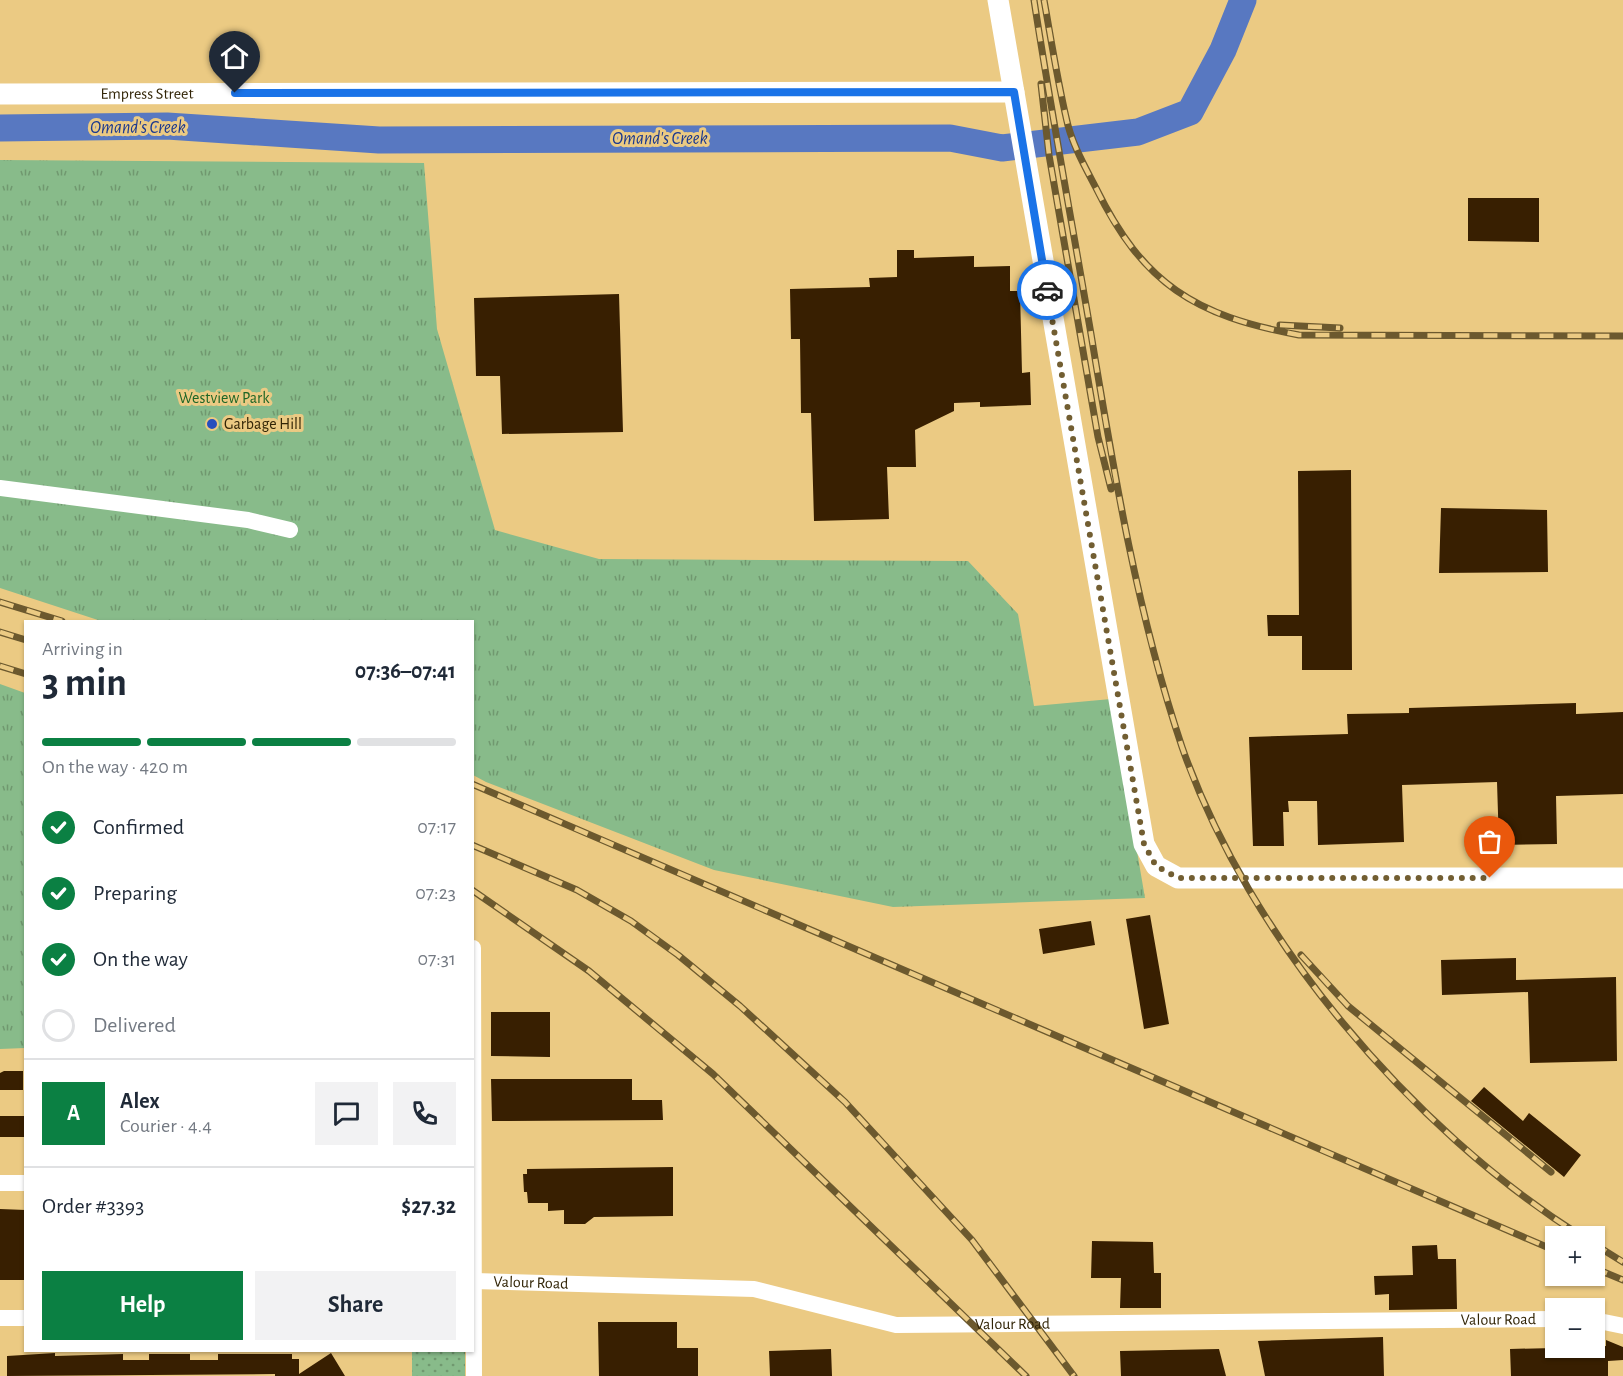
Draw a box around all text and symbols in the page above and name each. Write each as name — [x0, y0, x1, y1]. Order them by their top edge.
pin — [209, 31, 260, 93]
icon: home — [218, 40, 251, 73]
street label: Empress Street — [100, 86, 194, 102]
water label: Omand's Creek — [90, 119, 186, 137]
water label: Omand's Creek — [612, 130, 708, 148]
courier — [1017, 260, 1077, 320]
icon: car — [1031, 274, 1064, 307]
park label: Westview Park — [178, 390, 270, 406]
place label: Garbage Hill — [224, 416, 302, 432]
marker: Garbage Hill — [205, 417, 219, 431]
text: Arriving in — [42, 639, 123, 659]
text: 07:36–07:41 — [355, 660, 456, 682]
text: 3 min — [42, 664, 127, 703]
text: On the way · 420 m — [42, 757, 188, 777]
icon: check — [42, 811, 75, 844]
text: Confirmed — [93, 816, 184, 838]
pin — [1464, 816, 1515, 878]
text: 07:17 — [417, 817, 456, 837]
icon: bag — [1473, 825, 1506, 858]
icon: check — [42, 877, 75, 910]
text: Preparing — [93, 882, 177, 904]
text: 07:23 — [415, 883, 456, 903]
icon: check — [42, 943, 75, 976]
text: On the way — [93, 948, 188, 970]
text: 07:31 — [417, 949, 456, 969]
text: Delivered — [93, 1014, 176, 1036]
button: chat — [315, 1082, 378, 1145]
button: phone — [393, 1082, 456, 1145]
text: Alex — [120, 1090, 160, 1112]
text: A — [67, 1102, 80, 1124]
text: Courier · 4.4 — [120, 1116, 212, 1136]
text: Order #3393 — [42, 1195, 144, 1217]
text: $27.32 — [401, 1195, 456, 1217]
map controls — [1545, 1226, 1605, 1358]
button: + — [1545, 1226, 1605, 1286]
button: Help — [42, 1271, 243, 1340]
button: Share — [255, 1271, 456, 1340]
street label: Valour Road — [493, 1274, 569, 1292]
button: − — [1545, 1298, 1605, 1358]
street label: Valour Road — [1461, 1311, 1536, 1328]
street label: Valour Road — [975, 1316, 1050, 1332]

